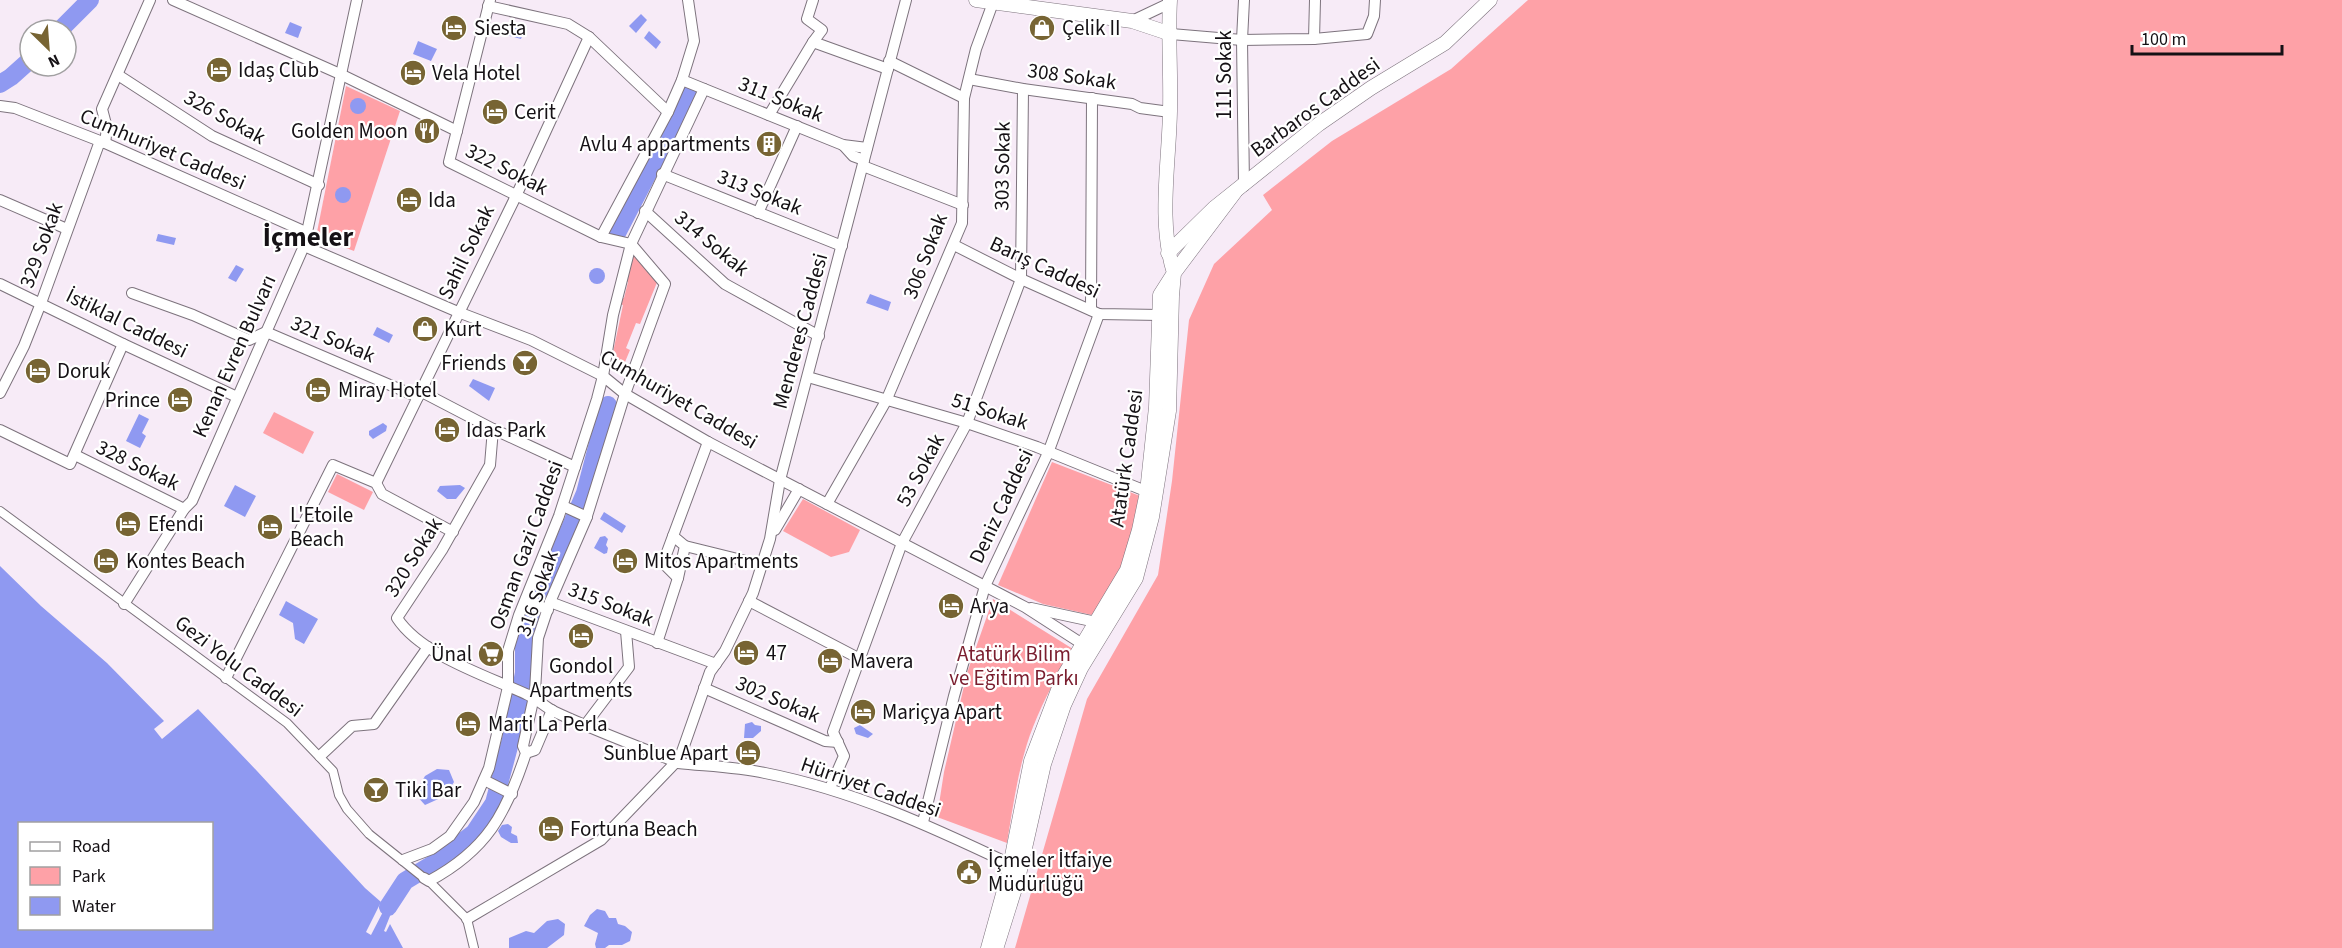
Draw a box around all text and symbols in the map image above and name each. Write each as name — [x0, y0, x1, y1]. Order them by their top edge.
hotel icon: Siesta — [439, 13, 469, 43]
place label: Siesta — [474, 13, 526, 43]
shop icon: Çelik II — [1027, 13, 1057, 43]
place label: Çelik II — [1062, 13, 1121, 43]
north arrow — [18, 18, 78, 78]
scale bar — [2132, 18, 2282, 56]
text: 100 m — [2141, 27, 2186, 52]
street label: 111 Sokak — [1209, 30, 1239, 120]
text: N — [44, 48, 63, 73]
street label: Barbaros Caddesi — [1244, 50, 1386, 164]
hotel icon: Idaş Club — [204, 55, 234, 85]
place label: Idaş Club — [238, 55, 319, 85]
street label: 308 Sokak — [1026, 55, 1119, 97]
hotel icon: Vela Hotel — [398, 58, 428, 88]
place label: Vela Hotel — [432, 58, 520, 88]
street label: 311 Sokak — [734, 68, 829, 130]
street label: 326 Sokak — [179, 82, 272, 152]
hotel icon: Cerit — [480, 97, 510, 127]
place label: Cerit — [514, 97, 556, 127]
street label: Cumhuriyet Caddesi — [75, 101, 251, 197]
place label: Golden Moon — [291, 116, 408, 146]
restaurant icon: Golden Moon — [412, 116, 442, 146]
street label: 303 Sokak — [986, 121, 1018, 211]
place label: Avlu 4 appartments — [580, 129, 750, 159]
building icon: Avlu 4 appartments — [754, 129, 784, 159]
street label: 322 Sokak — [460, 135, 554, 203]
street label: 313 Sokak — [713, 161, 808, 223]
hotel icon: Ida — [394, 185, 424, 215]
place label: Ida — [428, 185, 456, 215]
street label: 329 Sokak — [12, 197, 71, 292]
street label: Sahil Sokak — [430, 199, 502, 304]
street label: 314 Sokak — [668, 203, 756, 284]
street label: 306 Sokak — [895, 208, 955, 303]
district label: İçmeler — [263, 218, 353, 257]
street label: Barış Caddesi — [985, 228, 1105, 306]
street label: Menderes Caddesi — [765, 250, 835, 412]
street label: Kenan Evren Bulvarı — [185, 270, 283, 442]
street label: İstiklal Caddesi — [61, 281, 193, 365]
street label: 321 Sokak — [286, 308, 381, 370]
shop icon: Kurt — [410, 314, 440, 344]
place label: Kurt — [444, 314, 482, 344]
street label: Cumhuriyet Caddesi — [595, 342, 763, 456]
place label: Friends — [441, 348, 506, 378]
bar icon: Friends — [510, 348, 540, 378]
hotel icon: Doruk — [23, 356, 53, 386]
place label: Doruk — [57, 356, 111, 386]
hotel icon: Miray Hotel — [303, 375, 333, 405]
place label: Miray Hotel — [338, 375, 437, 405]
place label: Prince — [105, 385, 160, 415]
hotel icon: Prince — [165, 385, 195, 415]
street label: 51 Sokak — [948, 385, 1033, 438]
street label: Atatürk Caddesi — [1101, 387, 1151, 529]
hotel icon: Idas Park — [432, 415, 462, 445]
place label: Idas Park — [466, 415, 547, 445]
street label: 53 Sokak — [888, 428, 952, 512]
street label: 328 Sokak — [91, 432, 185, 498]
street label: Deniz Caddesi — [961, 444, 1041, 568]
street label: Osman Gazi Caddesi — [481, 456, 571, 634]
place label: L'Etoile Beach — [290, 500, 353, 554]
hotel icon: Efendi — [113, 509, 143, 539]
place label: Efendi — [148, 509, 204, 539]
street label: 320 Sokak — [377, 511, 450, 603]
hotel icon: L'Etoile Beach — [255, 512, 285, 542]
street label: 316 Sokak — [508, 545, 566, 640]
hotel icon: Kontes Beach — [91, 546, 121, 576]
place label: Kontes Beach — [126, 546, 245, 576]
hotel icon: Mitos Apartments — [610, 546, 640, 576]
place label: Mitos Apartments — [644, 546, 799, 576]
street label: 315 Sokak — [564, 574, 659, 634]
hotel icon: Arya — [936, 591, 966, 621]
place label: Arya — [970, 591, 1009, 621]
street label: Gezi Yolu Caddesi — [169, 608, 309, 724]
hotel icon: Gondol Apartments — [566, 621, 596, 651]
hotel icon: 47 — [731, 638, 761, 668]
place label: 47 — [766, 638, 787, 668]
place label: Ünal — [431, 639, 472, 669]
supermarket icon: Ünal — [476, 639, 506, 669]
park label: Atatürk Bilim ve Eğitim Parkı — [949, 639, 1079, 693]
hotel icon: Mavera — [815, 646, 845, 676]
place label: Mavera — [850, 646, 913, 676]
place label: Gondol Apartments — [530, 651, 633, 705]
street label: 302 Sokak — [731, 668, 826, 730]
hotel icon: Mariçya Apart — [848, 697, 878, 727]
place label: Mariçya Apart — [882, 697, 1002, 727]
hotel icon: Marti La Perla — [453, 709, 483, 739]
place label: Marti La Perla — [488, 709, 608, 739]
place label: Sunblue Apart — [603, 738, 728, 768]
hotel icon: Sunblue Apart — [733, 738, 763, 768]
street label: Hürriyet Caddesi — [797, 749, 945, 825]
bar icon: Tiki Bar — [361, 775, 391, 805]
place label: Tiki Bar — [395, 775, 462, 805]
hotel icon: Fortuna Beach — [536, 814, 566, 844]
place label: Fortuna Beach — [570, 814, 698, 844]
legend — [18, 822, 213, 930]
text: Road — [72, 834, 111, 859]
place label: İçmeler İtfaiye Müdürlüğü — [988, 845, 1112, 899]
public building icon: İçmeler İtfaiye Müdürlüğü — [954, 857, 984, 887]
text: Park — [72, 864, 106, 889]
text: Water — [72, 894, 116, 919]

